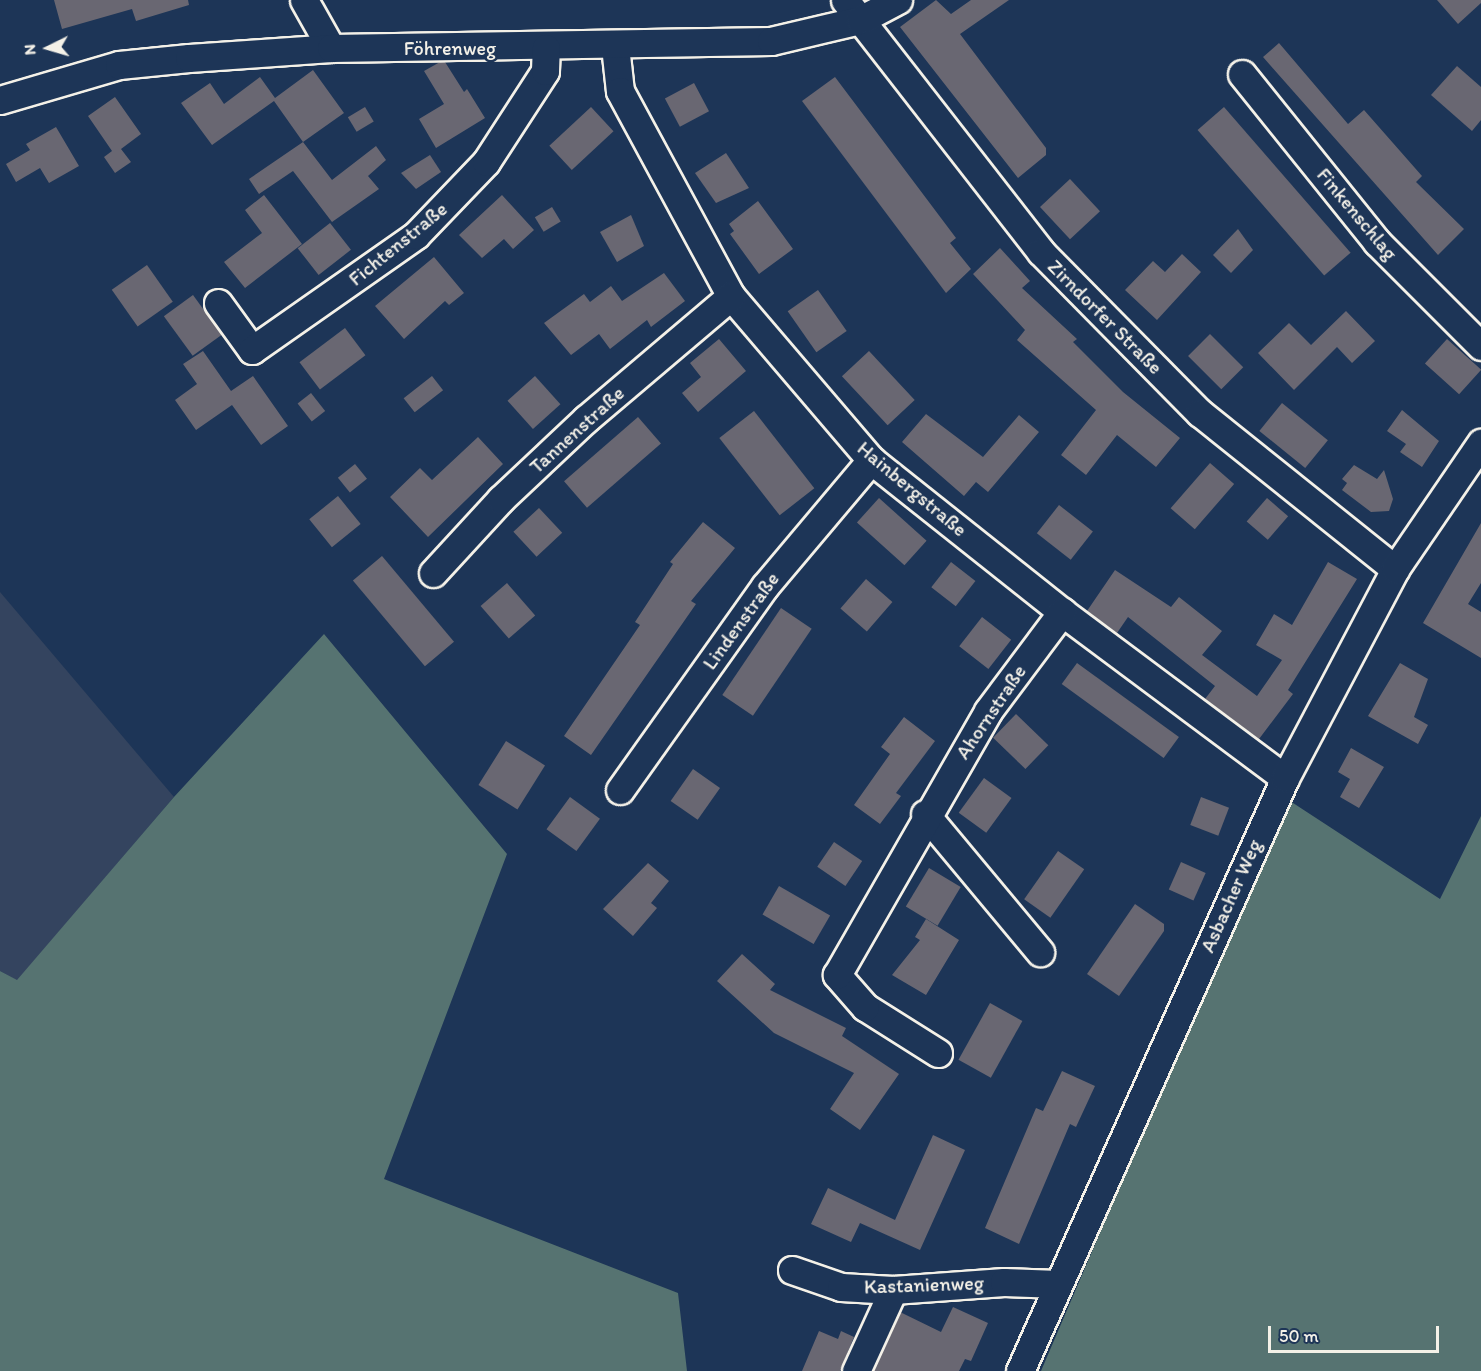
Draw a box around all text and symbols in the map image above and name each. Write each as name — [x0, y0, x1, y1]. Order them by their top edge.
north arrow — [18, 18, 78, 78]
street label: Föhrenweg — [404, 36, 496, 60]
text: N — [20, 43, 40, 56]
street label: Finkenschlag — [1312, 163, 1402, 265]
street label: Fichtenstraße — [344, 197, 452, 291]
street label: Zirndorfer Straße — [1043, 255, 1167, 379]
street label: Tannenstraße — [525, 381, 629, 479]
street label: Hainbergstraße — [852, 436, 972, 542]
street label: Lindenstraße — [698, 568, 784, 674]
street label: Ahornstraße — [951, 660, 1031, 764]
street label: Asbacher Weg — [1196, 836, 1266, 956]
street label: Kastanienweg — [864, 1271, 984, 1299]
scale bar — [1271, 1314, 1442, 1352]
text: 50 m — [1279, 1325, 1319, 1347]

